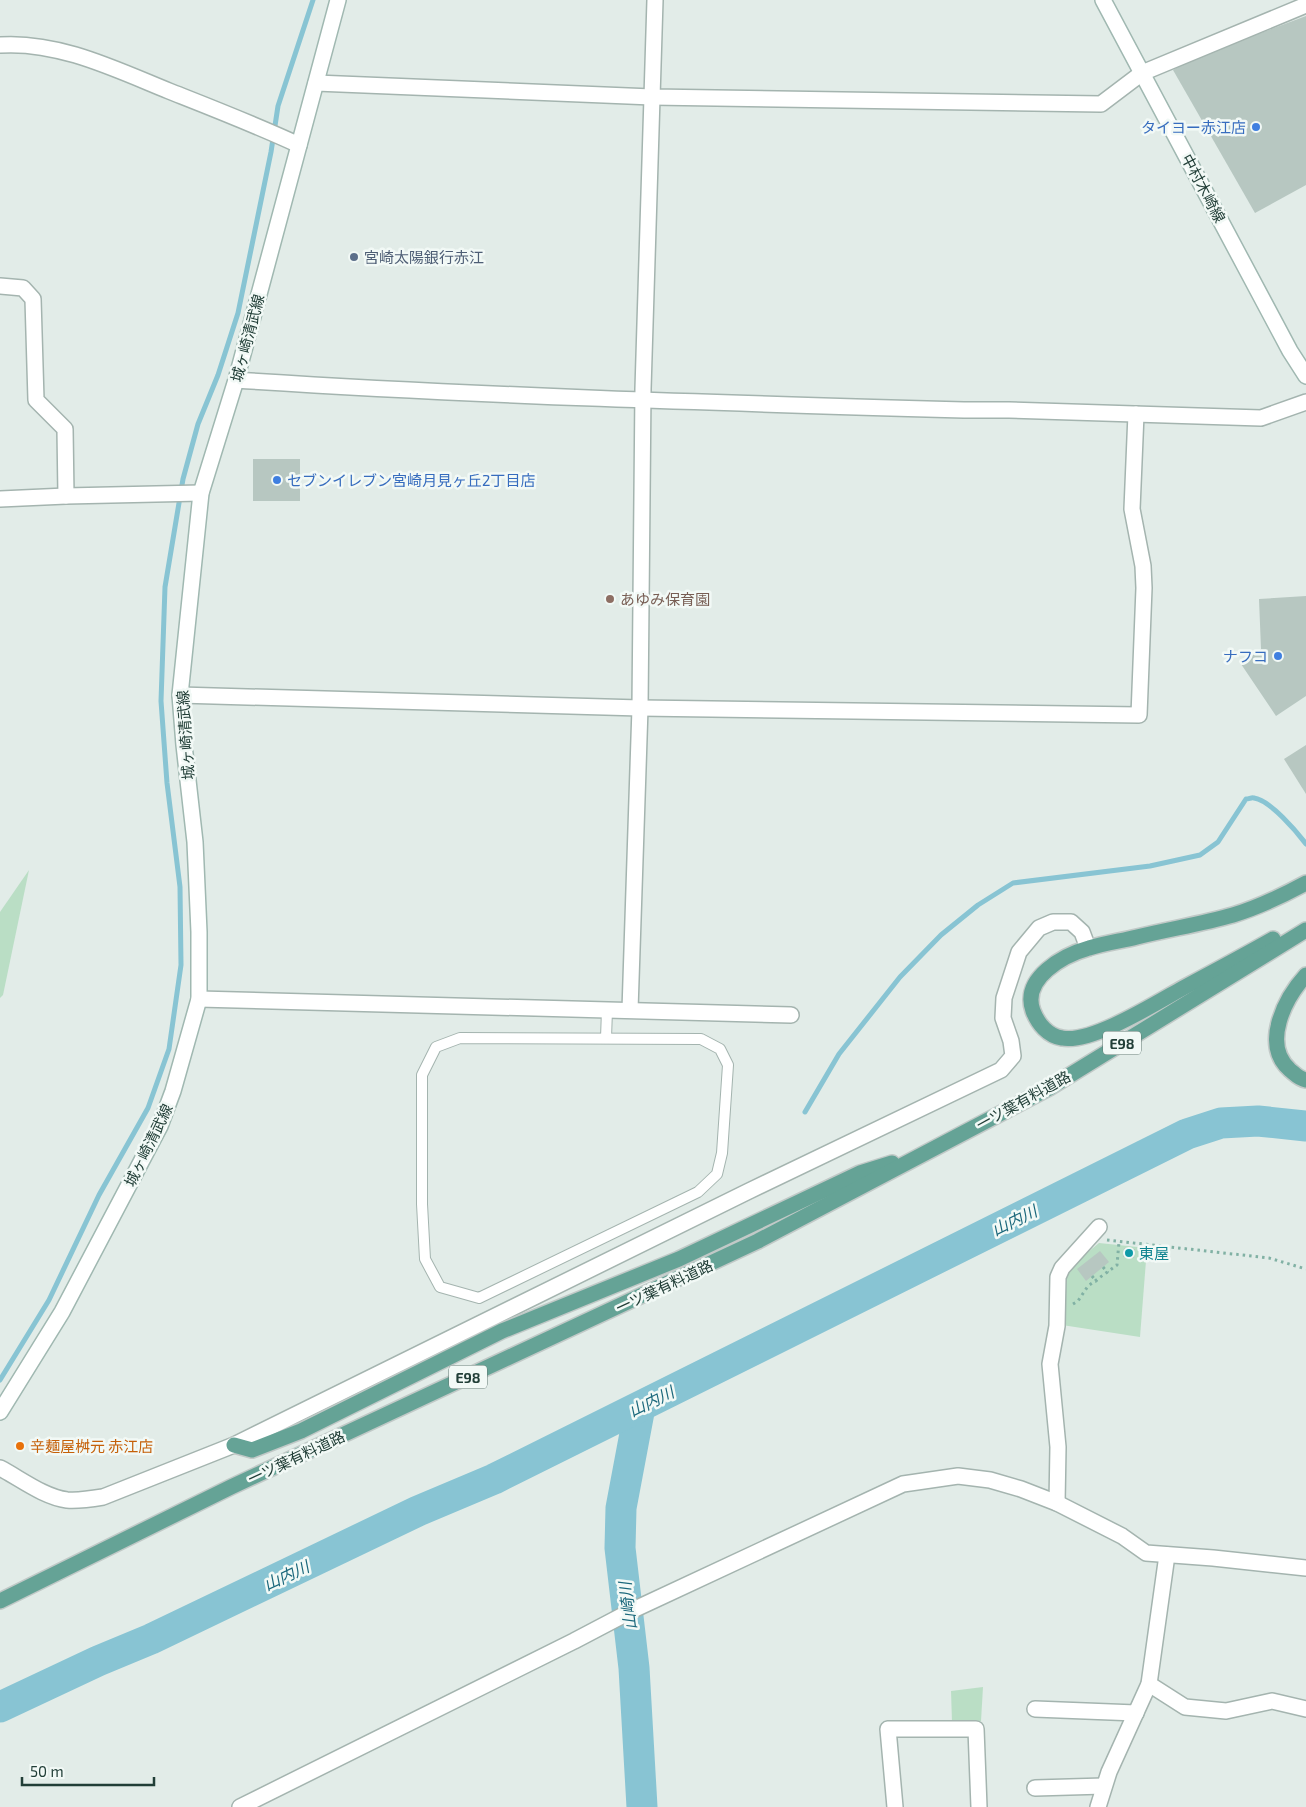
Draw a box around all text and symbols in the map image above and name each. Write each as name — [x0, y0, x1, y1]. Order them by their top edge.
place label: タイヨー赤江店 — [1141, 118, 1246, 136]
marker: タイヨー赤江店 — [1250, 121, 1262, 133]
street label: 中村木崎線 — [1178, 151, 1230, 225]
place label: 宮崎太陽銀行赤江 — [364, 248, 484, 266]
marker: 宮崎太陽銀行赤江 — [348, 251, 360, 263]
street label: 城ヶ崎清武線 — [227, 292, 267, 384]
place label: セブンイレブン宮崎月見ヶ丘2丁目店 — [287, 471, 535, 489]
marker: セブンイレブン宮崎月見ヶ丘2丁目店 — [271, 474, 283, 486]
place label: あゆみ保育園 — [620, 590, 710, 608]
marker: あゆみ保育園 — [604, 593, 616, 605]
place label: ナフコ — [1223, 647, 1268, 665]
marker: ナフコ — [1272, 650, 1284, 662]
street label: 城ヶ崎清武線 — [173, 689, 197, 781]
road number: E98 — [1103, 1032, 1141, 1054]
street label: 一ツ葉有料道路 — [973, 1067, 1073, 1133]
street label: 城ヶ崎清武線 — [120, 1101, 176, 1189]
water label: 山内川 — [988, 1200, 1042, 1239]
place label: 東屋 — [1139, 1244, 1169, 1262]
marker: 東屋 — [1123, 1247, 1135, 1259]
street label: 一ツ葉有料道路 — [613, 1256, 715, 1316]
road number: E98 — [449, 1365, 487, 1388]
water label: 山内川 — [625, 1381, 679, 1420]
street label: 一ツ葉有料道路 — [245, 1427, 347, 1487]
place label: 辛麺屋桝元 赤江店 — [30, 1437, 153, 1455]
marker: 辛麺屋桝元 赤江店 — [14, 1440, 26, 1452]
water label: 山内川 — [260, 1555, 314, 1594]
water label: 山崎川 — [614, 1579, 639, 1631]
scale bar — [22, 1754, 155, 1786]
text: 50 m — [30, 1762, 64, 1780]

